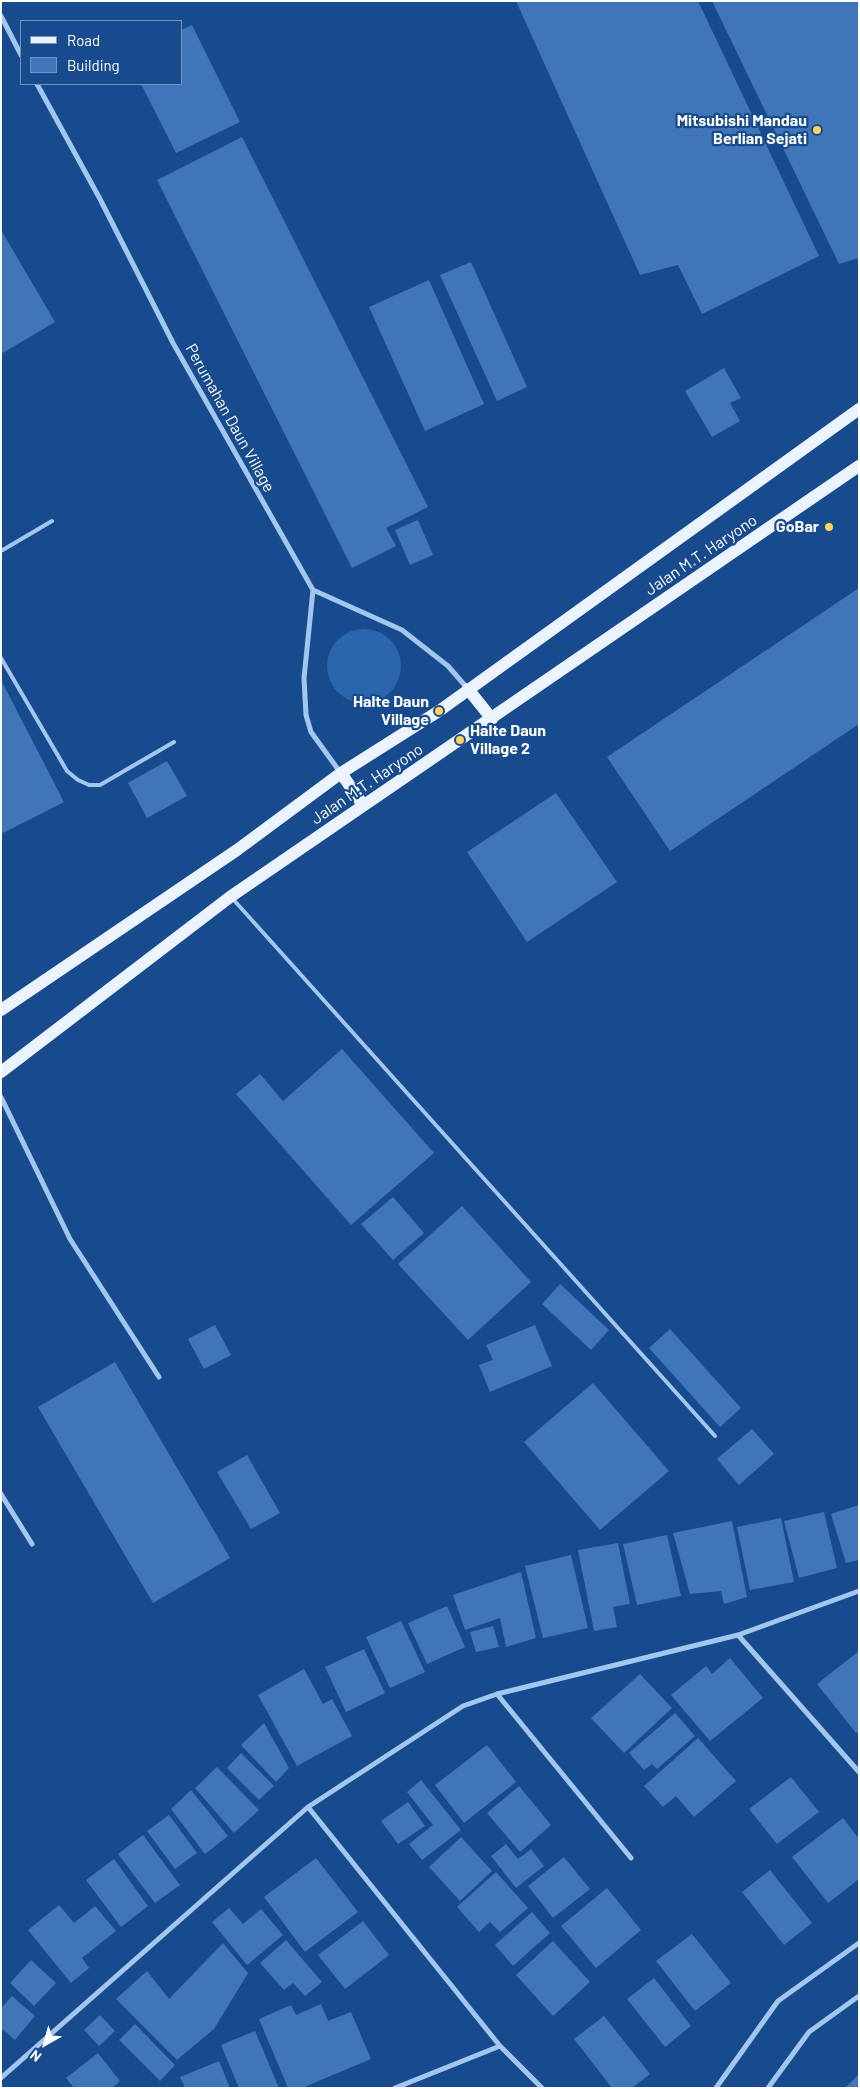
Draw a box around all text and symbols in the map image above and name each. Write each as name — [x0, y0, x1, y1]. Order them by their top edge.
legend — [20, 20, 182, 85]
text: Road — [67, 31, 100, 49]
text: Building — [67, 56, 120, 74]
place label: Mitsubishi Mandau Berlian Sejati — [677, 111, 807, 149]
marker: Mitsubishi Mandau Berlian Sejati — [811, 124, 823, 136]
street label: Perumahan Daun Village — [181, 340, 279, 496]
street label: Jalan M.T. Haryono — [641, 510, 761, 600]
place label: GoBar — [776, 517, 819, 537]
marker: GoBar — [823, 521, 835, 533]
place label: Halte Daun Village — [353, 692, 429, 730]
marker: Halte Daun Village — [433, 705, 445, 717]
place label: Halte Daun Village 2 — [470, 721, 546, 759]
marker: Halte Daun Village 2 — [454, 734, 466, 746]
street label: Jalan M.T. Haryono — [307, 739, 427, 829]
north arrow — [20, 2019, 70, 2069]
text: N — [27, 2047, 44, 2066]

